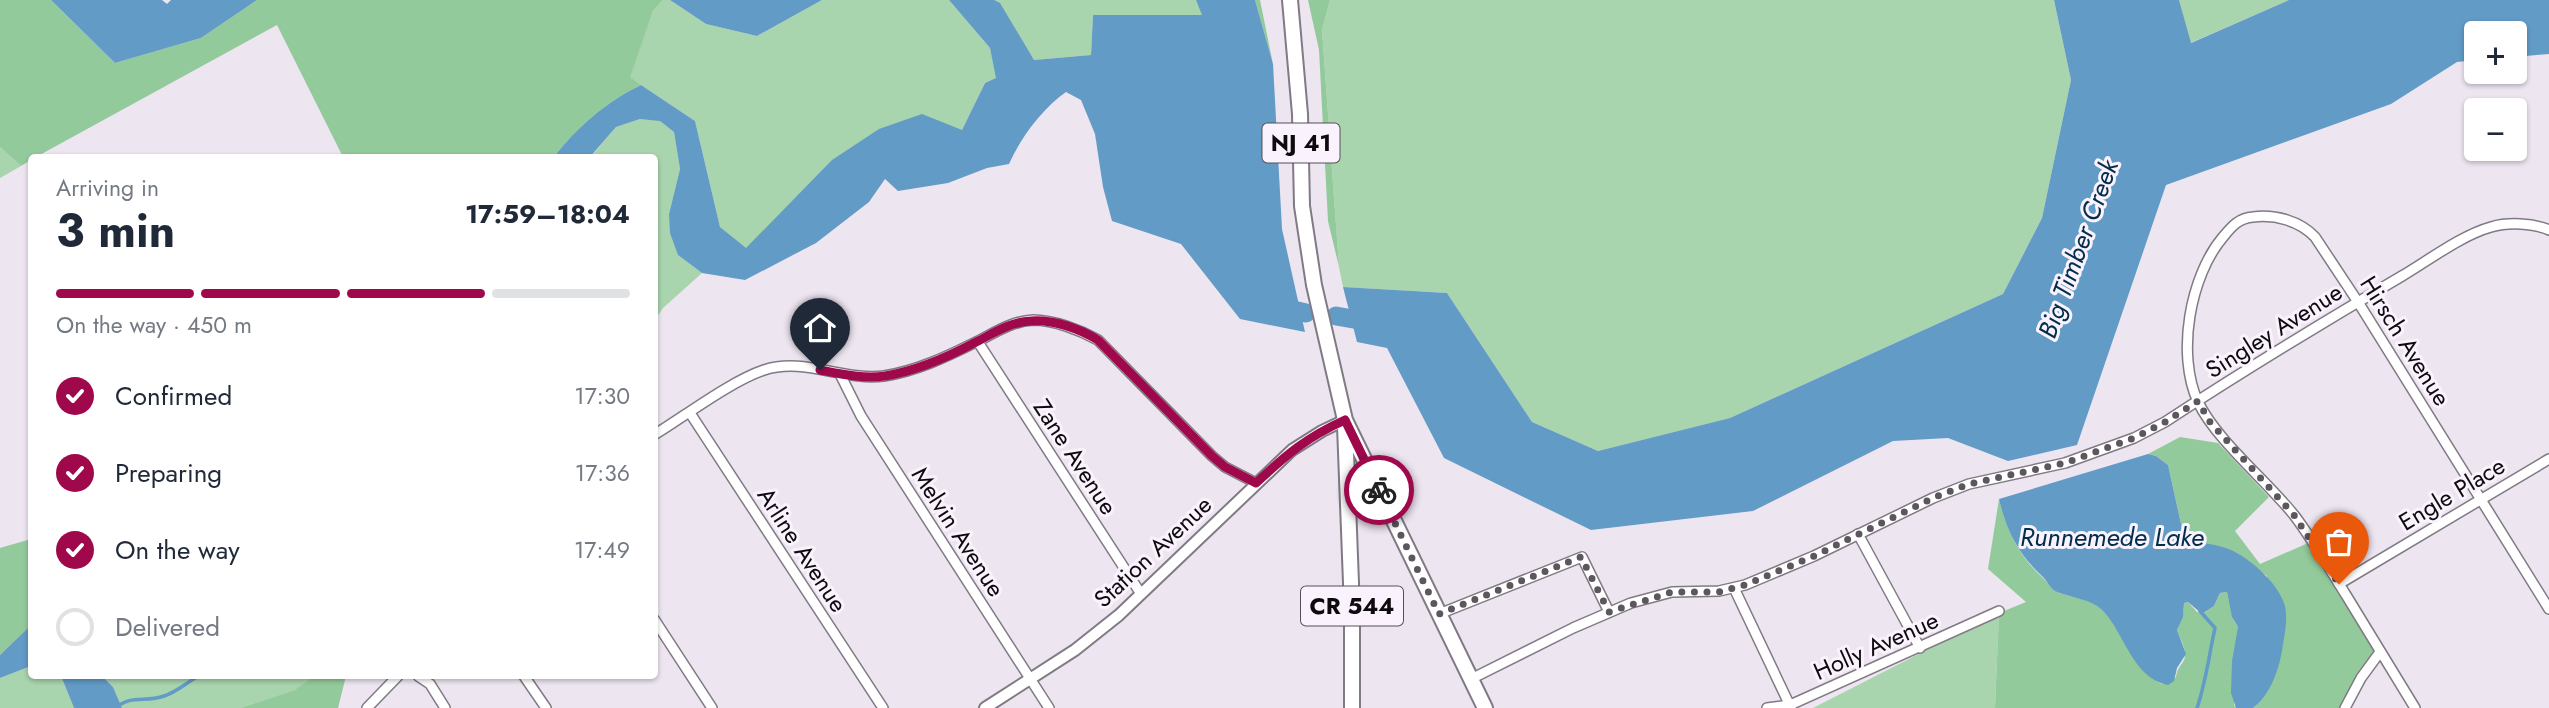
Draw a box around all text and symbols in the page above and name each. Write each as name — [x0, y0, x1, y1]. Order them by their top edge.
map controls — [2464, 21, 2527, 161]
button: + — [2464, 21, 2527, 84]
button: − — [2464, 98, 2527, 161]
road number: NJ 41 — [1262, 124, 1340, 162]
water label: Big Timber Creek — [2028, 153, 2129, 344]
text: Arriving in — [56, 171, 159, 205]
text: 17:59–18:04 — [465, 195, 630, 233]
text: 3 min — [56, 198, 175, 264]
street label: Hirsch Avenue — [2352, 269, 2459, 412]
street label: Singley Avenue — [2198, 274, 2349, 387]
pin — [790, 298, 850, 370]
text: On the way · 450 m — [56, 308, 252, 342]
icon: home — [801, 309, 839, 347]
icon: check — [56, 377, 94, 415]
text: Confirmed — [115, 377, 232, 415]
text: 17:30 — [574, 379, 630, 413]
street label: Zane Avenue — [1025, 392, 1126, 521]
street label: Engle Place — [2392, 448, 2512, 539]
icon: check — [56, 454, 94, 492]
text: Preparing — [115, 454, 222, 492]
courier — [1344, 455, 1414, 525]
text: 17:36 — [575, 456, 630, 490]
street label: Melvin Avenue — [903, 460, 1014, 604]
icon: bike — [1360, 471, 1398, 509]
street label: Arline Avenue — [749, 480, 856, 619]
street label: Station Avenue — [1086, 488, 1219, 616]
pin — [2309, 512, 2369, 584]
water label: Runnemede Lake — [2020, 518, 2204, 556]
icon: bag — [2320, 523, 2358, 561]
icon: check — [56, 531, 94, 569]
text: On the way — [115, 531, 240, 569]
text: 17:49 — [574, 533, 630, 567]
road number: CR 544 — [1301, 586, 1403, 626]
street label: Holly Avenue — [1808, 602, 1944, 689]
text: Delivered — [115, 608, 220, 646]

